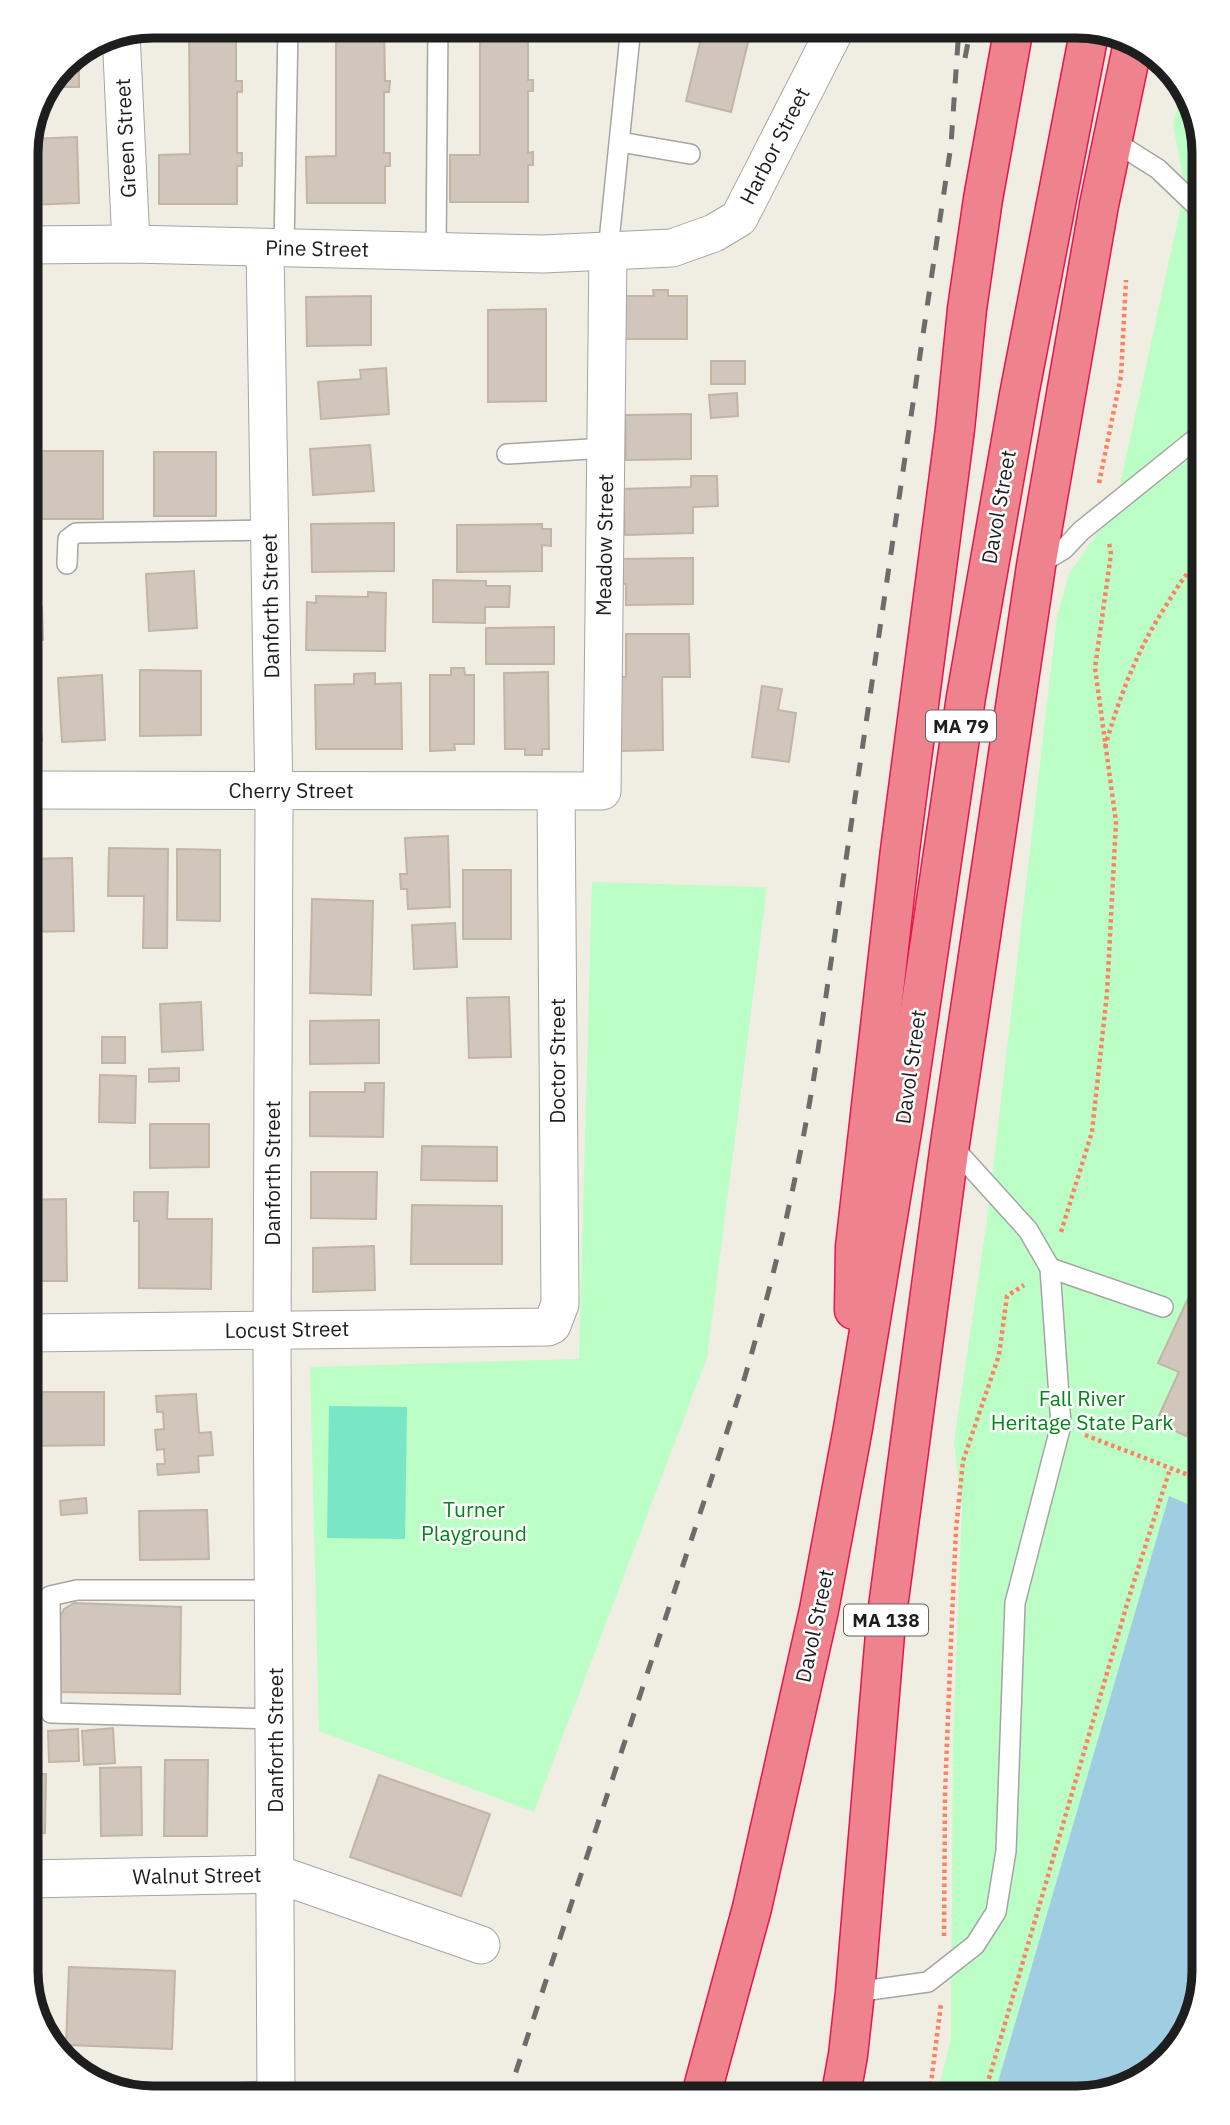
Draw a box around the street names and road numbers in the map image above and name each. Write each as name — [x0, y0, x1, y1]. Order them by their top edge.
street label: Green Street — [108, 78, 142, 199]
street label: Harbor Street — [733, 82, 816, 209]
street label: Pine Street — [265, 233, 369, 263]
street label: Davol Street — [974, 448, 1022, 566]
street label: Meadow Street — [589, 474, 619, 616]
street label: Danforth Street — [255, 533, 285, 679]
road number: MA 79 — [926, 710, 996, 741]
street label: Cherry Street — [228, 776, 354, 804]
street label: Doctor Street — [543, 998, 571, 1124]
street label: Davol Street — [888, 1008, 932, 1126]
street label: Danforth Street — [258, 1100, 286, 1246]
street label: Locust Street — [224, 1314, 350, 1344]
street label: Davol Street — [788, 1566, 840, 1685]
road number: MA 138 — [844, 1604, 928, 1636]
street label: Danforth Street — [261, 1667, 289, 1813]
street label: Walnut Street — [132, 1860, 262, 1890]

